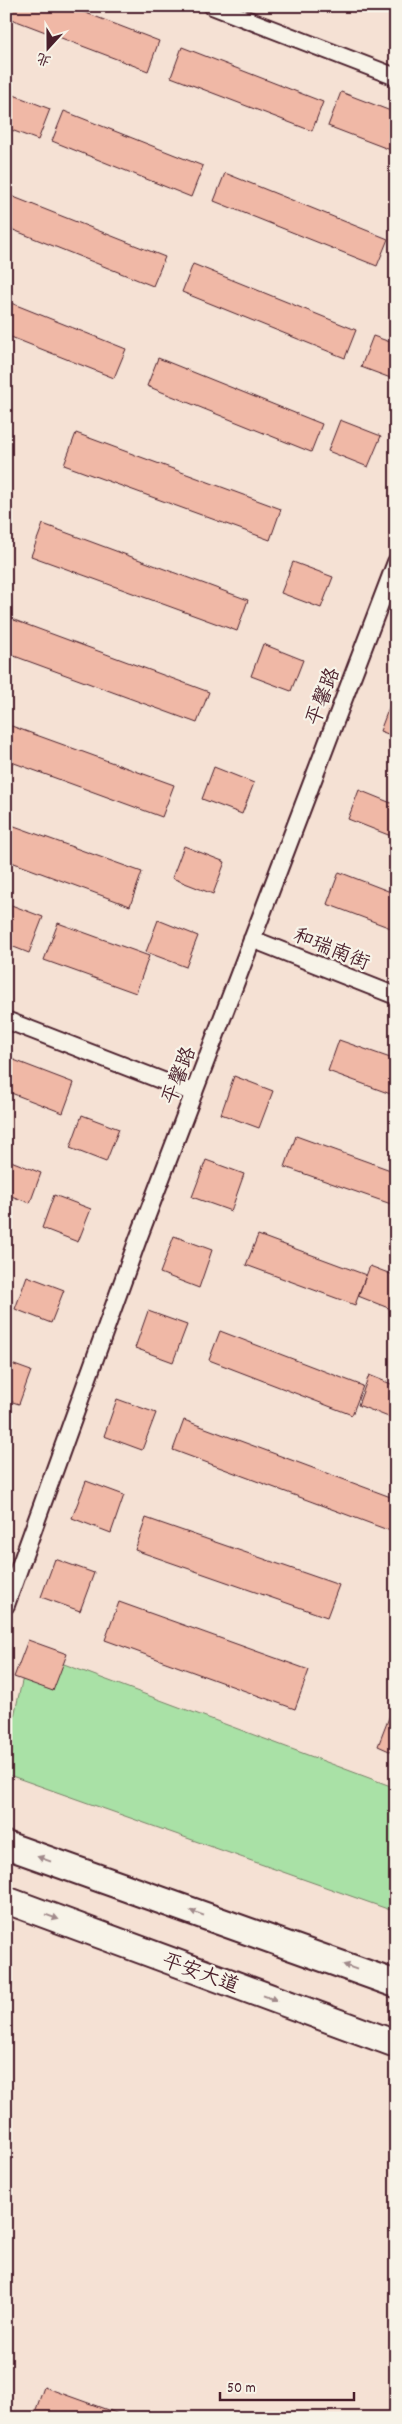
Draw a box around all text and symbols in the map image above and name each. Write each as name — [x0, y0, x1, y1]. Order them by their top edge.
north arrow — [22, 22, 72, 72]
text: 北 — [34, 46, 54, 70]
street label: 平馨路 — [301, 663, 349, 730]
street label: 和瑞南街 — [289, 923, 373, 979]
street label: 平馨路 — [157, 1042, 205, 1109]
one-way arrow — [36, 1854, 51, 1862]
one-way arrow — [189, 1909, 204, 1916]
one-way arrow — [45, 1913, 60, 1921]
street label: 平安大道 — [158, 1948, 242, 2002]
one-way arrow — [342, 1963, 357, 1971]
one-way arrow — [263, 1994, 278, 2002]
scale bar — [220, 2369, 353, 2401]
text: 50 m — [227, 2378, 256, 2400]

